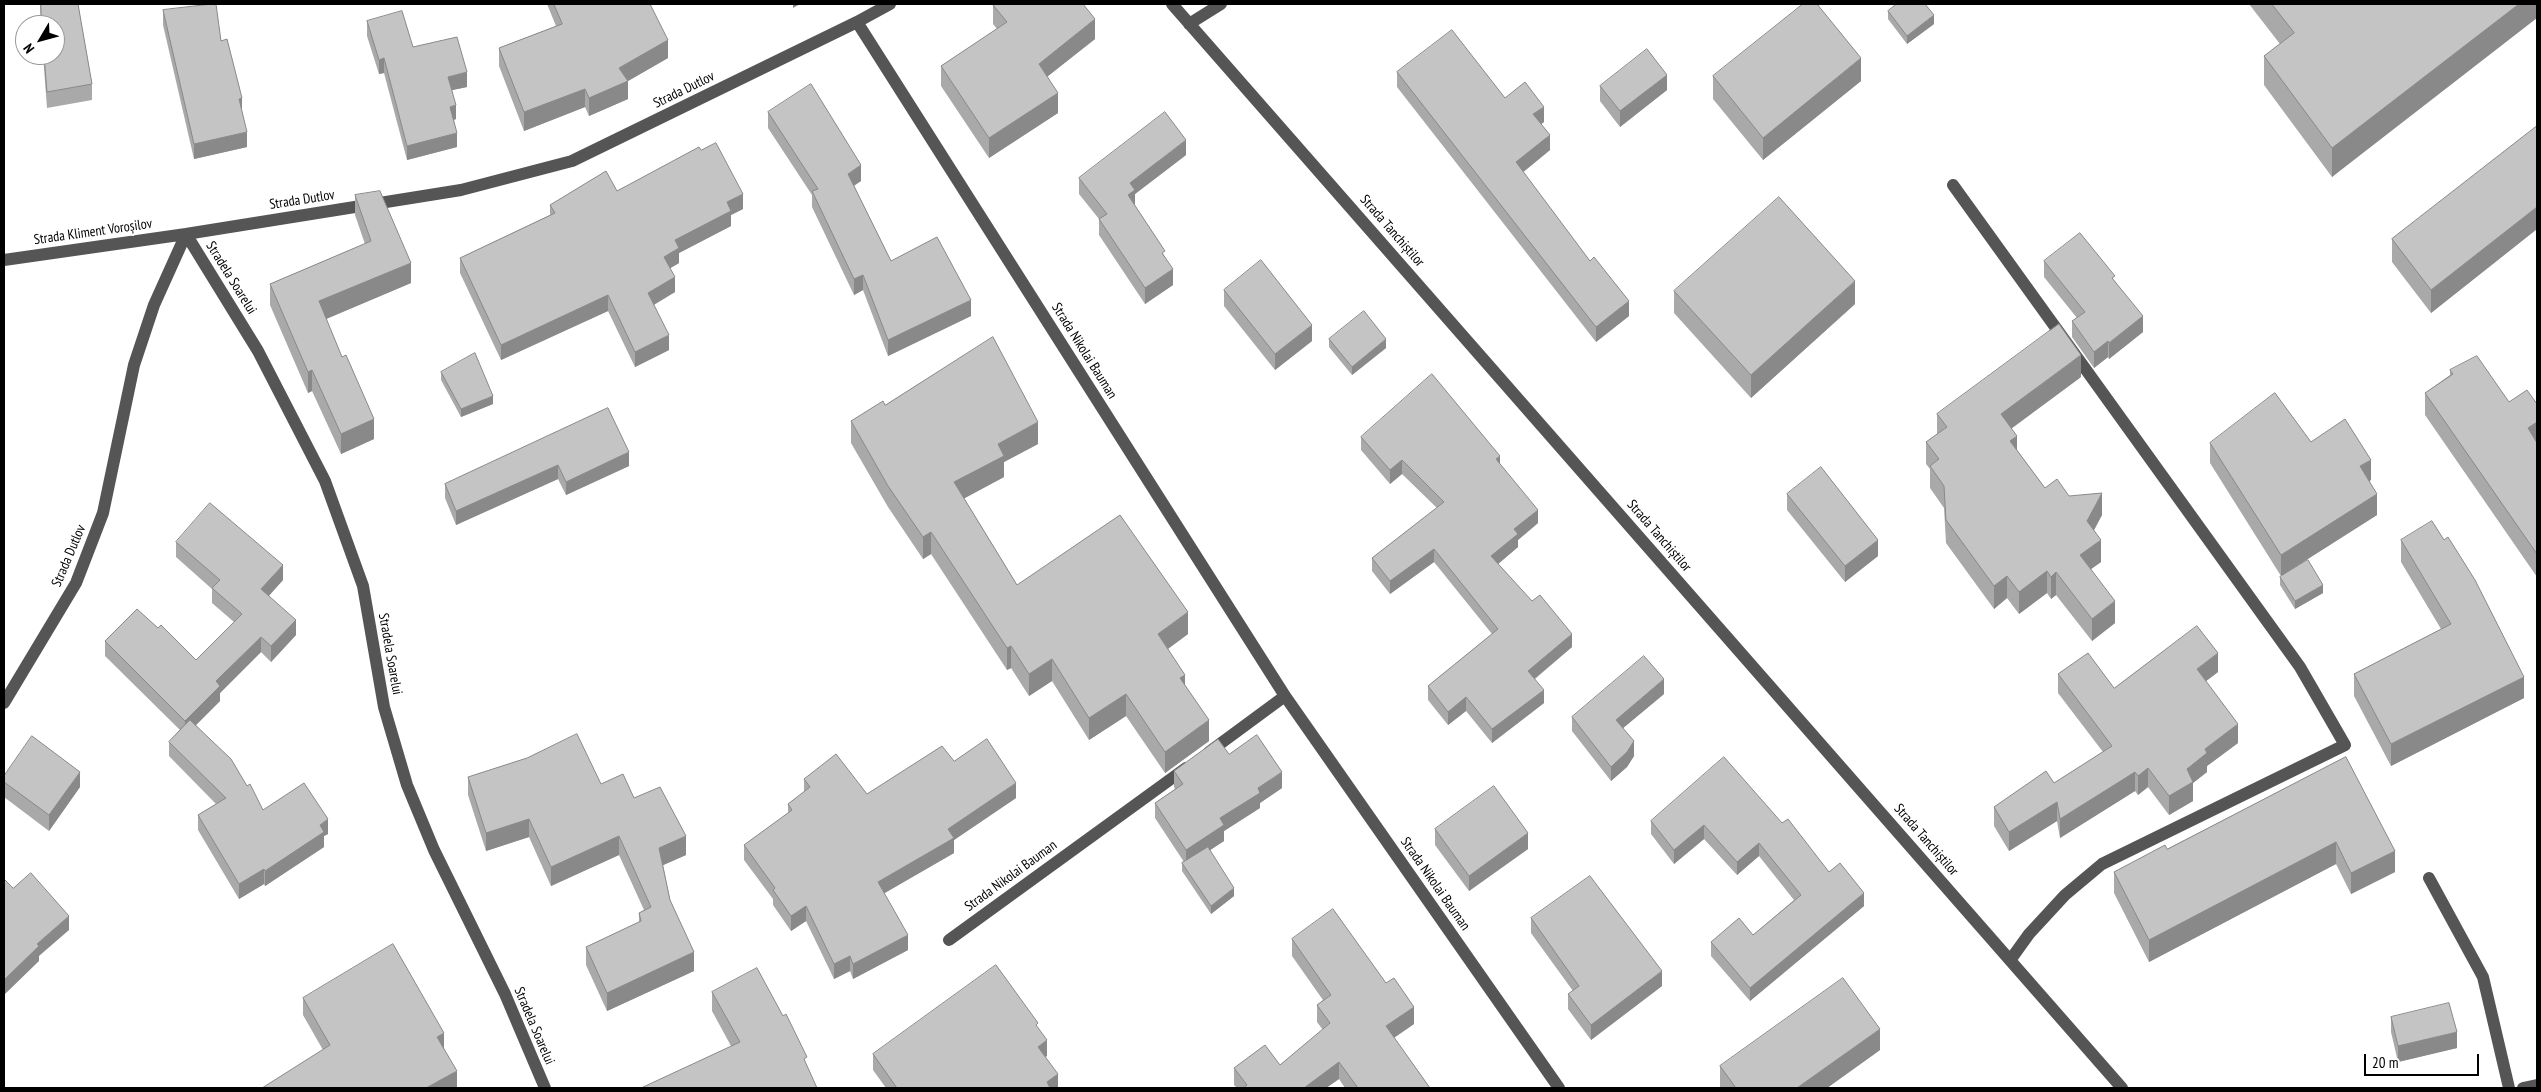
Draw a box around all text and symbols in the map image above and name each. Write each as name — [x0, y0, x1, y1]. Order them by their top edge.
north arrow — [15, 15, 65, 65]
text: N — [19, 40, 38, 57]
street label: Strada Dutlov — [651, 68, 717, 112]
street label: Strada Dutlov — [268, 187, 336, 213]
street label: Strada Tanchiștilor — [1356, 192, 1428, 270]
street label: Strada Kliment Voroșilov — [33, 215, 153, 249]
street label: Stradela Soarelui — [202, 239, 260, 317]
street label: Strada Nikolai Bauman — [1048, 300, 1120, 402]
street label: Strada Tanchiștilor — [1623, 497, 1695, 575]
street label: Strada Dutlov — [48, 522, 90, 590]
street label: Stradela Soarelui — [375, 612, 405, 696]
street label: Strada Tanchiștilor — [1890, 801, 1962, 879]
street label: Strada Nikolai Bauman — [1397, 834, 1473, 934]
street label: Strada Nikolai Bauman — [962, 837, 1060, 915]
street label: Stradela Soarelui — [510, 985, 558, 1067]
scale bar — [2366, 1044, 2481, 1076]
text: 20 m — [2372, 1053, 2398, 1072]

